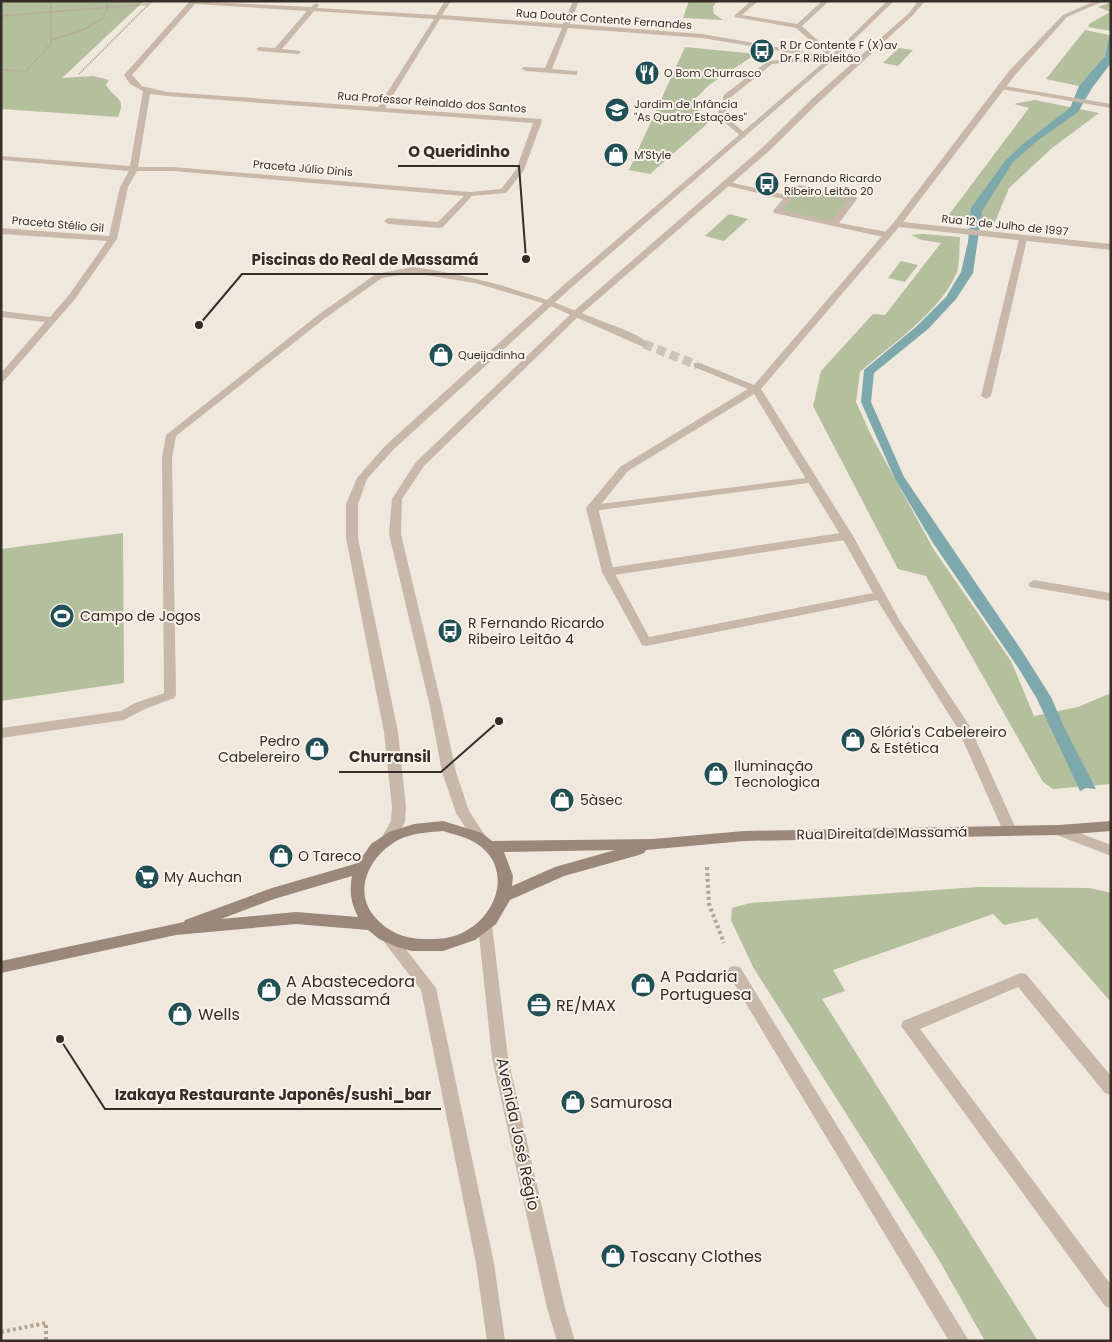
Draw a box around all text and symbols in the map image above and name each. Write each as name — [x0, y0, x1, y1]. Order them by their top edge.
street label: Rua Doutor Contente Fernandes — [516, 5, 693, 33]
place label: R Dr Contente F (X)av Dr F R Ribleitão — [780, 37, 898, 66]
bus stop icon: R Dr Contente F (X)av Dr F R Ribleitão — [749, 38, 775, 64]
restaurant icon: O Bom Churrasco — [634, 60, 660, 86]
place label: O Bom Churrasco — [664, 65, 761, 81]
street label: Rua Professor Reinaldo dos Santos — [337, 87, 527, 117]
place label: Jardim de Infância "As Quatro Estações" — [634, 96, 747, 125]
school or university icon: Jardim de Infância "As Quatro Estações" — [604, 97, 630, 123]
callout: O Queridinho — [398, 136, 519, 166]
text: O Queridinho — [408, 141, 510, 162]
shop icon: M'Style — [603, 142, 629, 168]
place label: M'Style — [634, 147, 672, 163]
street label: Praceta Júlio Dinis — [252, 156, 354, 180]
place label: Fernando Ricardo Ribeiro Leitão 20 — [784, 170, 881, 199]
bus stop icon: Fernando Ricardo Ribeiro Leitão 20 — [754, 171, 780, 197]
street label: Rua 12 de Julho de 1997 — [941, 210, 1069, 240]
street label: Praceta Stélio Gil — [11, 212, 105, 236]
callout: Piscinas do Real de Massamá — [242, 244, 488, 274]
text: Piscinas do Real de Massamá — [252, 249, 478, 270]
shop icon: Queijadinha — [428, 342, 454, 368]
place label: Queijadinha — [458, 347, 525, 363]
sports icon: Campo de Jogos — [49, 603, 75, 629]
place label: Campo de Jogos — [80, 606, 201, 626]
place label: R Fernando Ricardo Ribeiro Leitão 4 — [468, 613, 604, 649]
bus stop icon: R Fernando Ricardo Ribeiro Leitão 4 — [437, 618, 463, 644]
place label: Glória's Cabelereiro & Estética — [870, 722, 1007, 758]
shop icon: Glória's Cabelereiro & Estética — [840, 727, 866, 753]
place label: Pedro Cabelereiro — [218, 731, 300, 767]
shop icon: Pedro Cabelereiro — [304, 736, 330, 762]
callout: Churransil — [339, 742, 441, 772]
text: Churransil — [349, 746, 431, 767]
place label: Iluminação Tecnologica — [734, 756, 820, 792]
shop icon: Iluminação Tecnologica — [703, 761, 729, 787]
shop icon: 5àsec — [549, 787, 575, 813]
place label: 5àsec — [580, 790, 623, 810]
street label: Rua Direita de Massamá — [796, 822, 968, 844]
shop icon: O Tareco — [268, 843, 294, 869]
place label: O Tareco — [298, 846, 361, 866]
supermarket icon: My Auchan — [134, 864, 160, 890]
place label: My Auchan — [164, 867, 242, 887]
place label: A Padaria Portuguesa — [660, 965, 752, 1006]
place label: A Abastecedora de Massamá — [286, 970, 415, 1011]
shop icon: A Padaria Portuguesa — [630, 972, 656, 998]
shop icon: A Abastecedora de Massamá — [256, 977, 282, 1003]
office icon: RE/MAX — [526, 992, 552, 1018]
place label: RE/MAX — [556, 994, 616, 1017]
shop icon: Wells — [167, 1001, 193, 1027]
place label: Wells — [198, 1003, 240, 1026]
street label: Avenida José Régio — [491, 1055, 545, 1213]
callout: Izakaya Restaurante Japonês/sushi_bar — [105, 1079, 441, 1109]
text: Izakaya Restaurante Japonês/sushi_bar — [115, 1084, 432, 1105]
shop icon: Samurosa — [560, 1089, 586, 1115]
place label: Samurosa — [590, 1091, 672, 1114]
shop icon: Toscany Clothes — [600, 1243, 626, 1269]
place label: Toscany Clothes — [630, 1245, 762, 1268]

